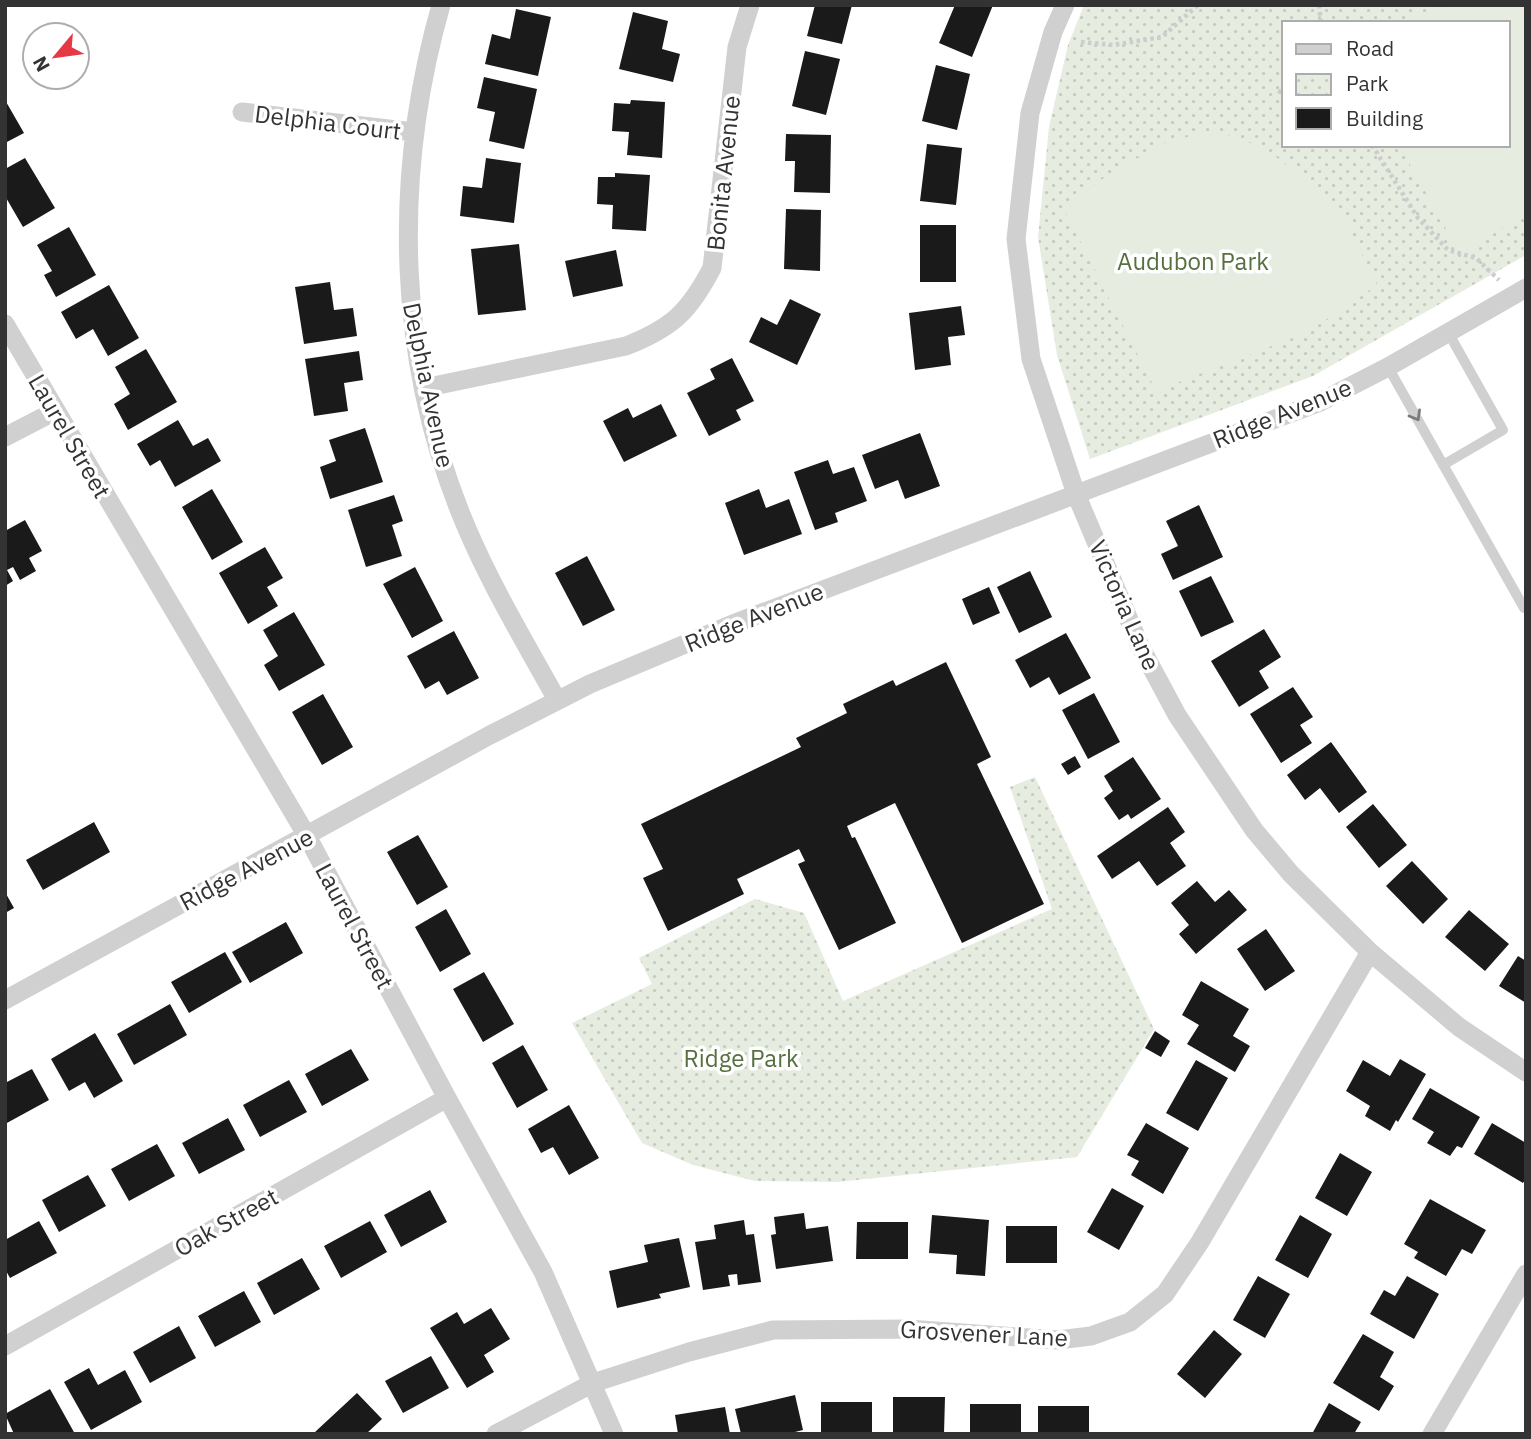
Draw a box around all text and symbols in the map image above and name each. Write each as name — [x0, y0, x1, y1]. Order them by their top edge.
north arrow — [21, 21, 91, 91]
legend — [1282, 21, 1510, 147]
text: Road — [1346, 34, 1394, 62]
text: N — [27, 52, 55, 76]
text: Park — [1346, 69, 1389, 97]
street label: Bonita Avenue — [699, 94, 747, 252]
street label: Delphia Court — [253, 97, 403, 147]
text: Building — [1346, 104, 1423, 132]
park label: Audubon Park — [1117, 245, 1269, 277]
street label: Delphia Avenue — [396, 300, 462, 470]
street label: Laurel Street — [22, 368, 118, 504]
street label: Ridge Avenue — [1208, 371, 1356, 455]
one-way arrow — [1408, 409, 1421, 421]
street label: Victoria Lane — [1082, 535, 1168, 675]
street label: Ridge Avenue — [680, 575, 828, 659]
street label: Ridge Avenue — [174, 820, 318, 918]
street label: Laurel Street — [308, 857, 402, 995]
park label: Ridge Park — [683, 1042, 799, 1074]
street label: Oak Street — [168, 1180, 284, 1264]
street label: Grosvener Lane — [899, 1313, 1069, 1353]

